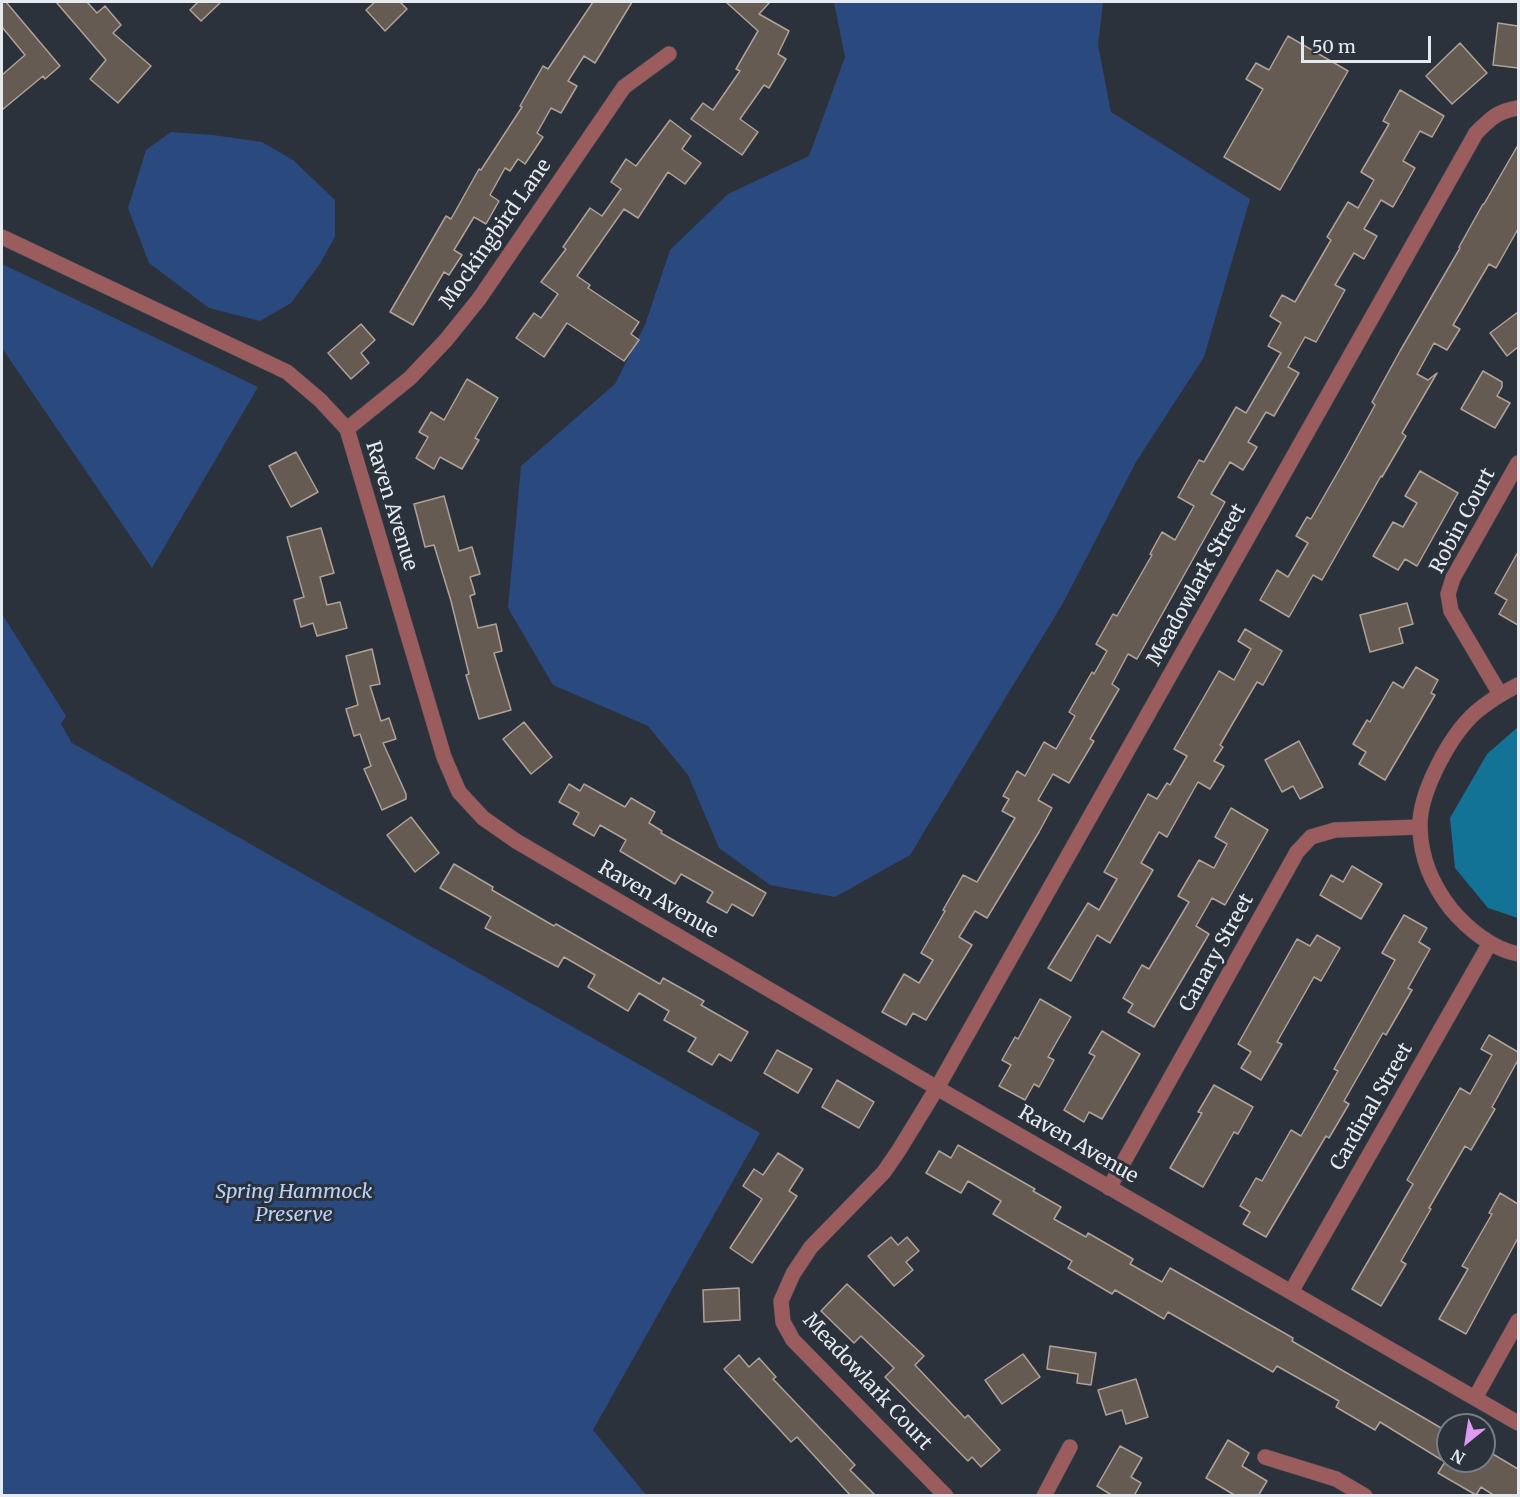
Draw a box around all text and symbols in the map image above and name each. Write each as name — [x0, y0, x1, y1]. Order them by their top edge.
scale bar — [1304, 24, 1434, 62]
text: 50 m — [1312, 35, 1356, 58]
street label: Mockingbird Lane — [435, 155, 557, 313]
street label: Raven Avenue — [360, 438, 422, 574]
street label: Robin Court — [1425, 464, 1501, 578]
street label: Meadowlark Street — [1143, 500, 1251, 670]
street label: Raven Avenue — [594, 856, 722, 944]
street label: Canary Street — [1175, 890, 1259, 1016]
street label: Cardinal Street — [1326, 1039, 1418, 1175]
street label: Raven Avenue — [1014, 1101, 1142, 1189]
park label: Spring Hammock Preserve — [215, 1180, 373, 1227]
street label: Meadowlark Court — [798, 1309, 936, 1455]
north arrow — [1436, 1413, 1496, 1473]
text: N — [1448, 1445, 1468, 1469]

